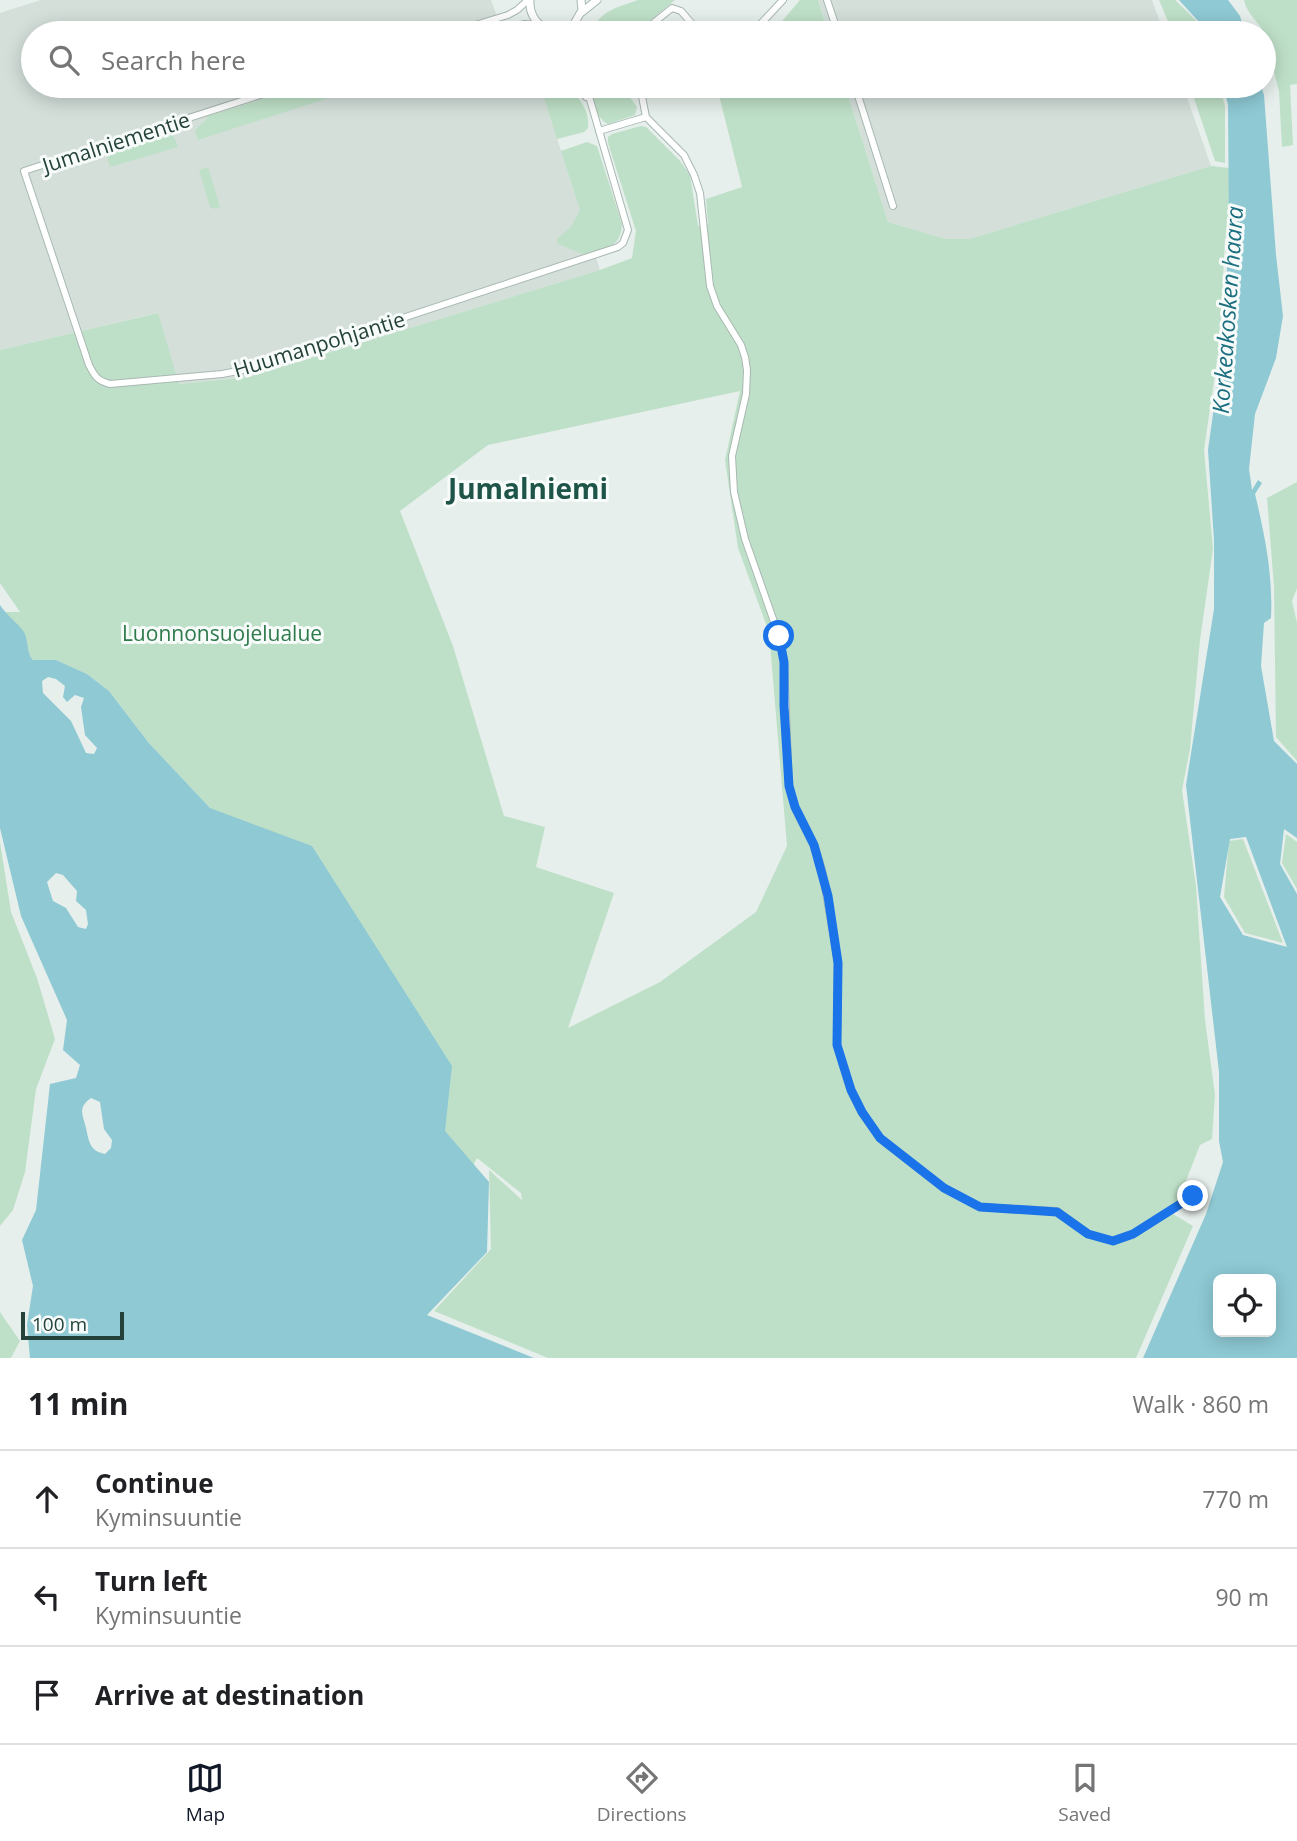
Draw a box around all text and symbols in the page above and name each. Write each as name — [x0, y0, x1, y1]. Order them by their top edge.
search box — [21, 21, 1276, 98]
icon: search — [45, 41, 83, 79]
text: Search here — [101, 42, 246, 78]
street label: Jumalniementie — [37, 105, 193, 180]
water label: Korkeakosken haara — [1204, 205, 1250, 415]
street label: Huumanpohjantie — [230, 305, 408, 383]
district label: Jumalniemi — [445, 469, 608, 507]
park label: Luonnonsuojelualue — [122, 619, 322, 647]
route start — [763, 620, 794, 651]
route end — [1177, 1180, 1208, 1211]
map controls — [1213, 1274, 1276, 1337]
button: locate — [1213, 1274, 1276, 1337]
scale bar — [21, 1309, 124, 1341]
text: 100 m — [32, 1311, 87, 1337]
text: 11 min — [28, 1383, 128, 1424]
text: Walk · 860 m — [1132, 1388, 1269, 1420]
text: Continue — [95, 1465, 214, 1501]
icon: ahead — [28, 1480, 66, 1518]
text: 770 m — [1202, 1483, 1269, 1515]
text: Kyminsuuntie — [95, 1501, 242, 1533]
text: Turn left — [95, 1563, 207, 1599]
icon: left — [28, 1578, 66, 1616]
text: 90 m — [1215, 1581, 1269, 1613]
text: Kyminsuuntie — [95, 1599, 242, 1631]
icon: arrive — [28, 1676, 66, 1714]
text: Arrive at destination — [95, 1677, 364, 1713]
tab: Map — [186, 1759, 225, 1827]
tab: Directions — [597, 1759, 687, 1827]
tab: Saved — [1058, 1759, 1111, 1827]

